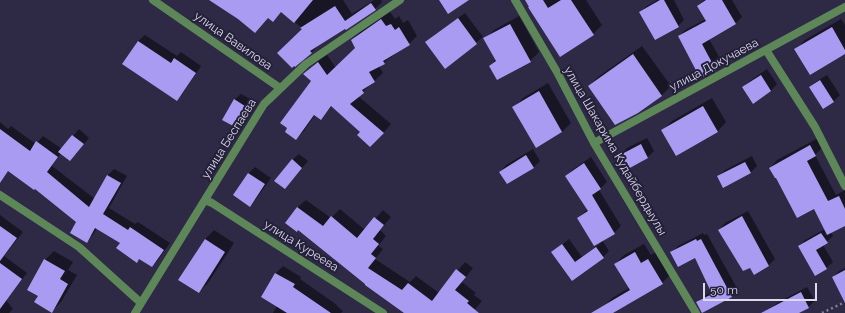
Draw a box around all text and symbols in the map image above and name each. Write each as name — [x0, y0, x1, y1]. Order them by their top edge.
street label: улица Вавилова — [191, 9, 275, 73]
street label: улица Докучаева — [667, 35, 761, 95]
street label: улица Шакарима Кудайбердыулы — [561, 64, 669, 238]
street label: улица Беспаева — [199, 96, 259, 182]
street label: улица Куреева — [261, 217, 341, 275]
scale bar — [705, 275, 819, 301]
text: 50 m — [710, 283, 738, 297]

